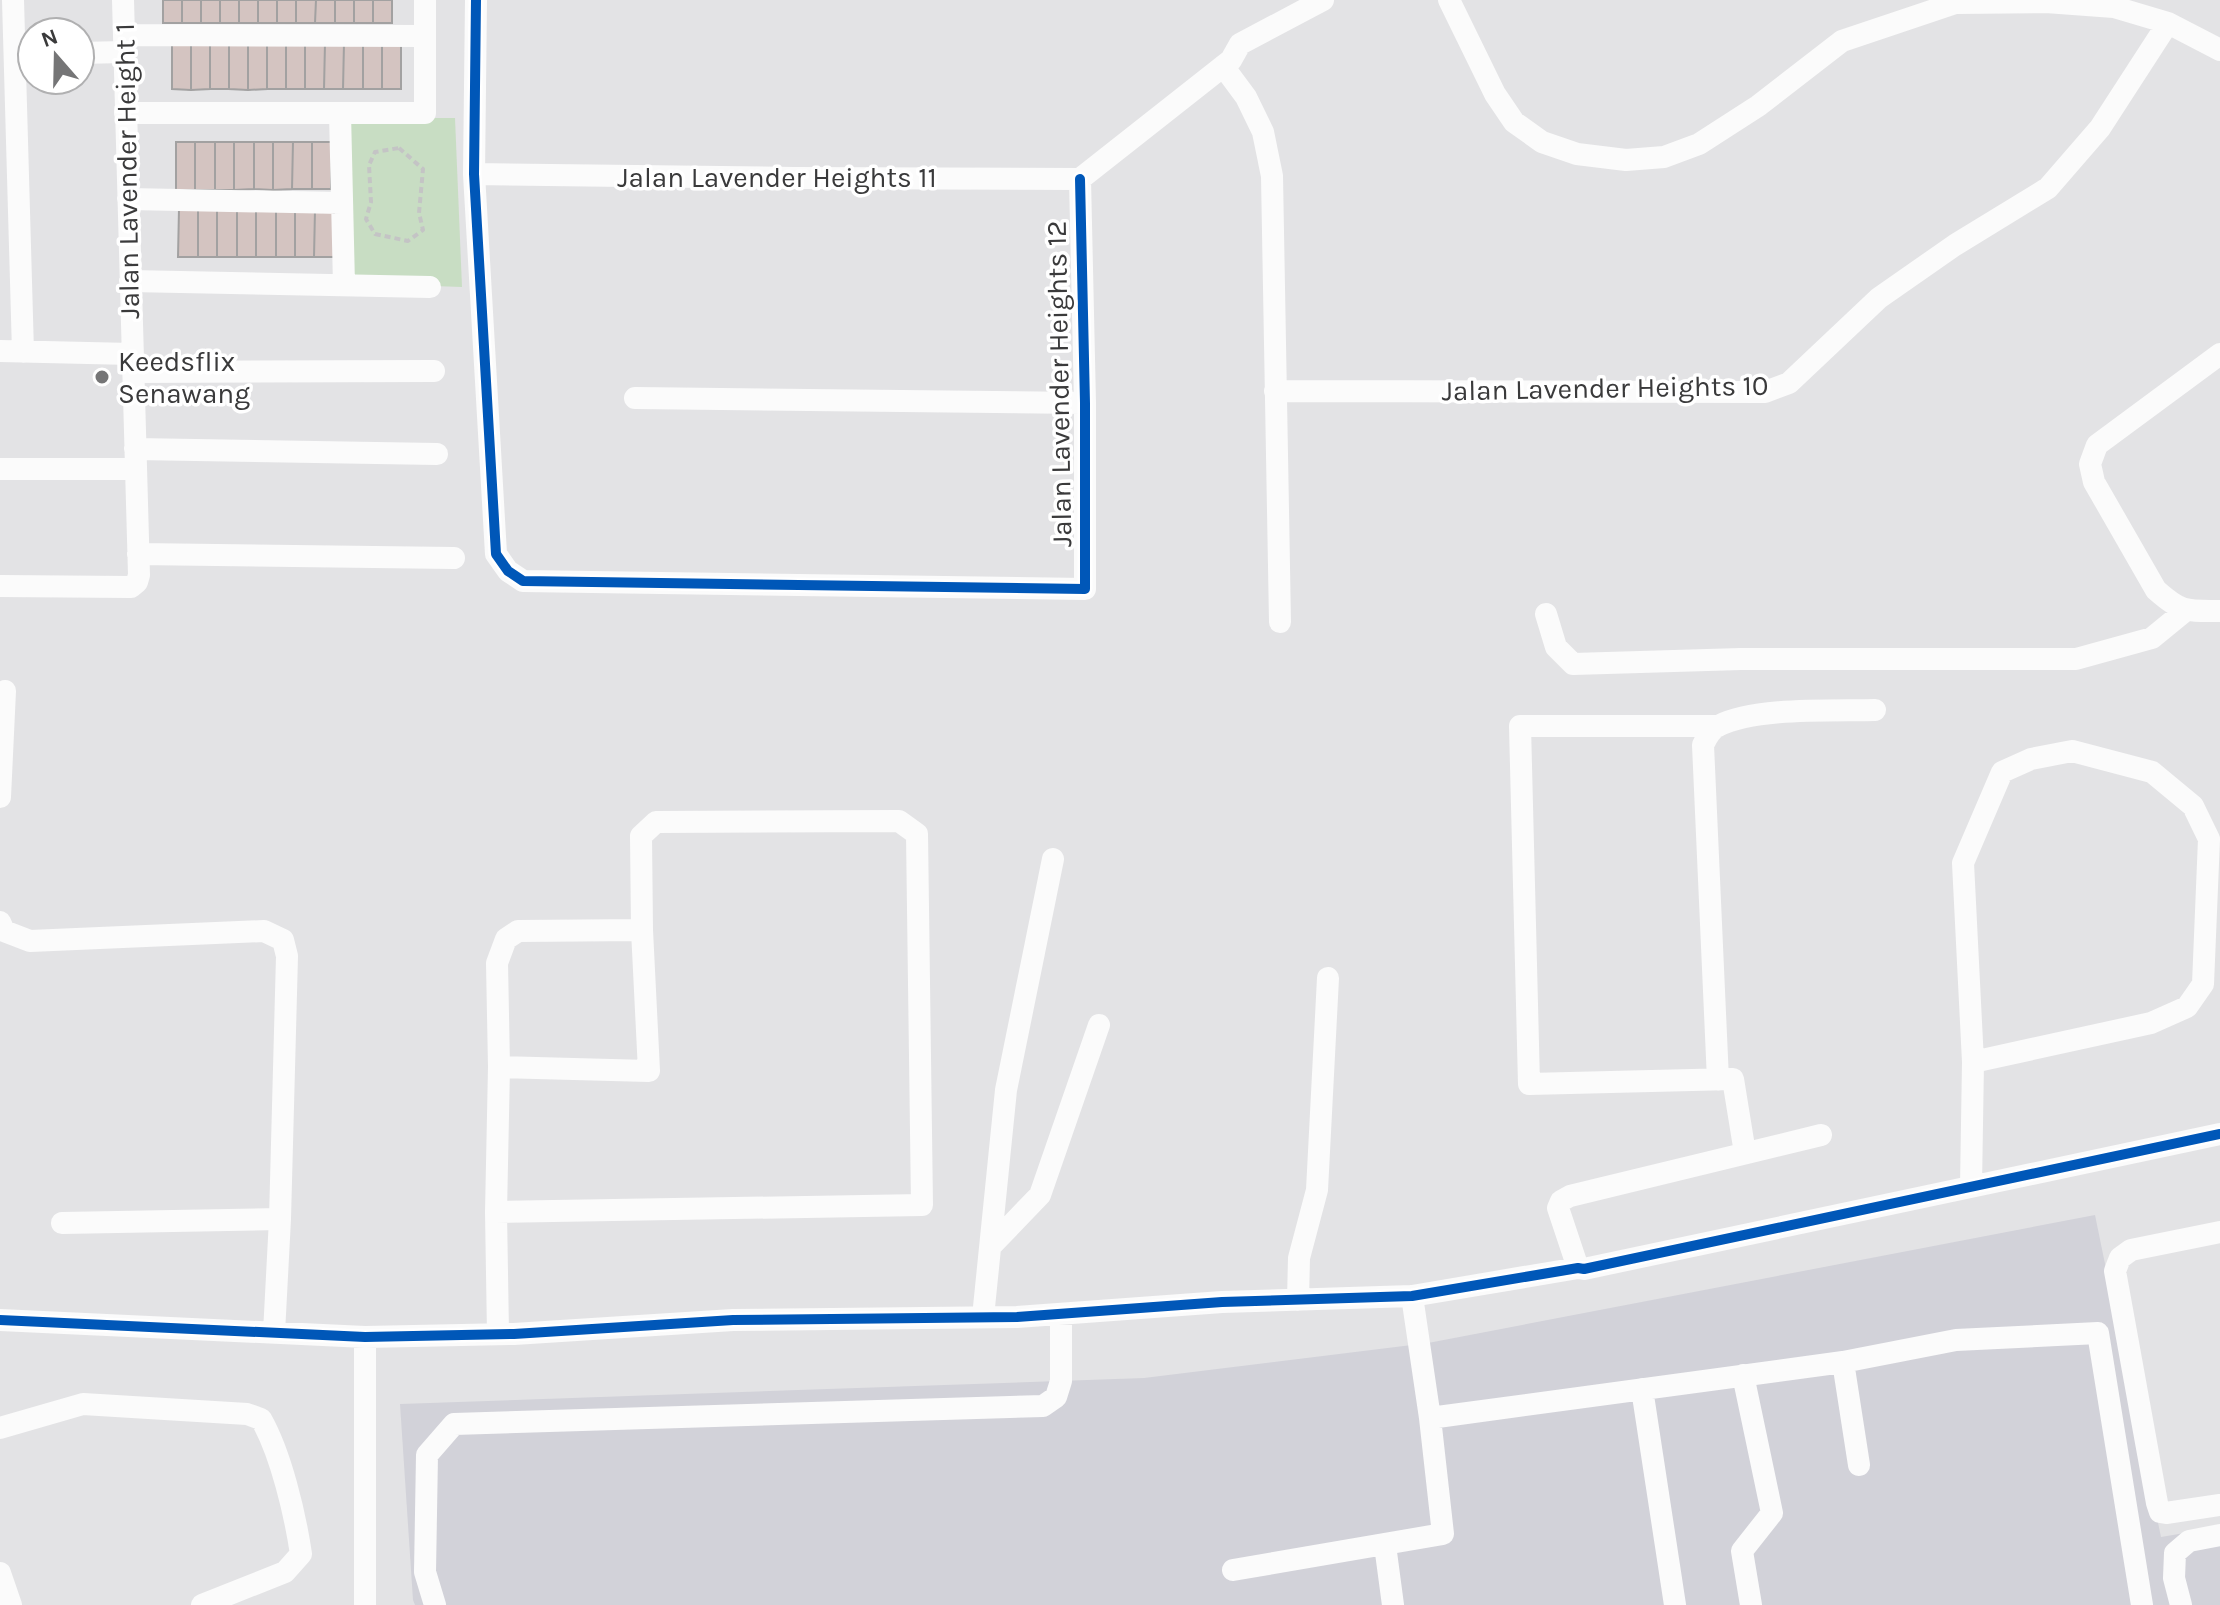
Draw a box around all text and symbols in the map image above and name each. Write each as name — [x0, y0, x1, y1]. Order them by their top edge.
north arrow — [16, 16, 96, 96]
text: N — [38, 23, 61, 53]
street label: Jalan Lavender Height 1 — [108, 23, 146, 319]
street label: Jalan Lavender Heights 11 — [617, 161, 937, 194]
street label: Jalan Lavender Heights 12 — [1040, 220, 1078, 548]
place label: Keedsflix Senawang — [118, 345, 250, 410]
marker: Keedsflix Senawang — [93, 368, 111, 386]
street label: Jalan Lavender Heights 10 — [1441, 369, 1769, 407]

